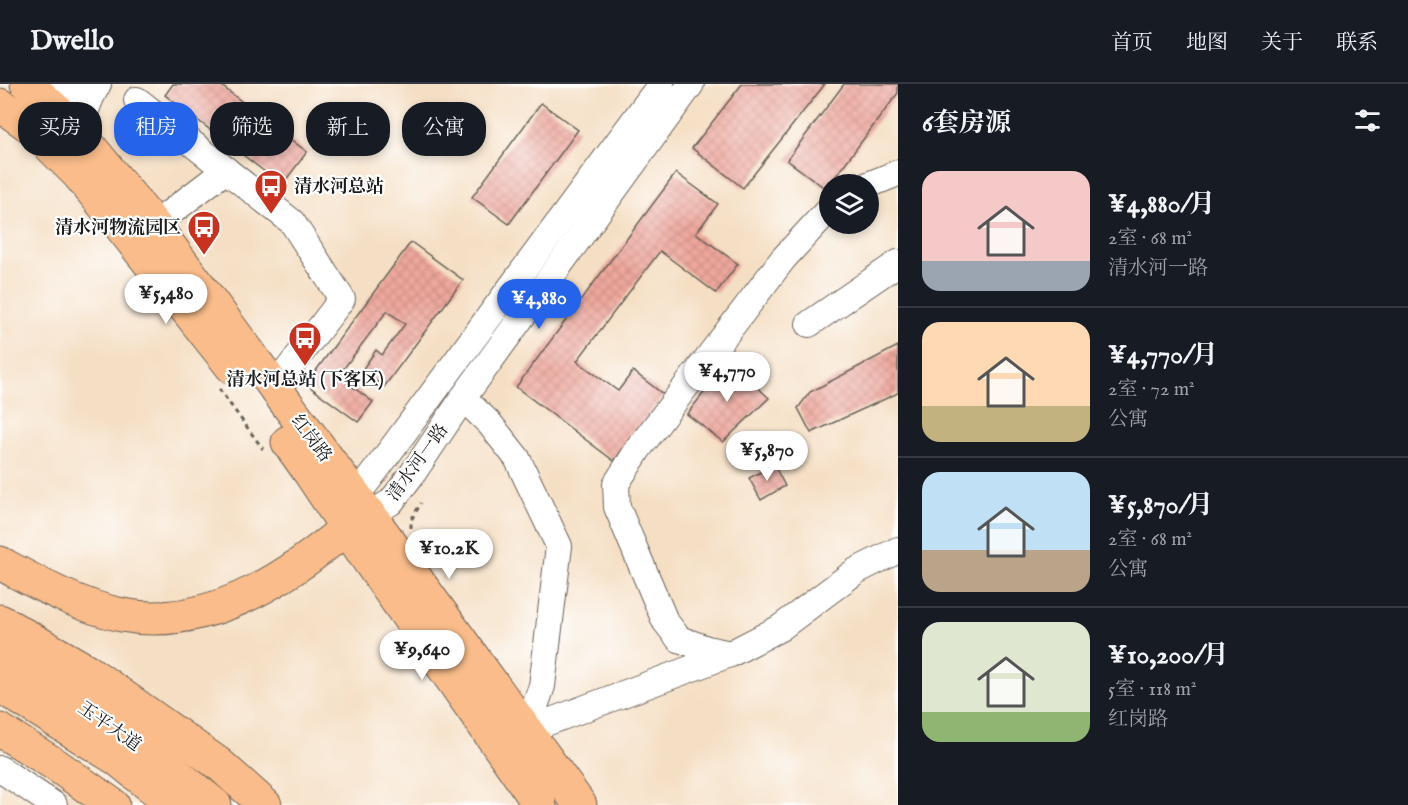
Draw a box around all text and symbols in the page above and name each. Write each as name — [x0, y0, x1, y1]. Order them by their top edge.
text: Dwello — [30, 24, 114, 59]
text: 首页 — [1111, 30, 1153, 57]
text: 地图 — [1186, 30, 1228, 57]
text: 关于 — [1261, 30, 1303, 57]
text: 联系 — [1336, 30, 1378, 57]
chip: 买房 — [18, 102, 102, 156]
chip: 租房 — [114, 102, 198, 156]
chip: 筛选 — [210, 102, 294, 156]
chip: 新上 — [306, 102, 390, 156]
chip: 公寓 — [402, 102, 486, 156]
icon: filters — [1351, 104, 1384, 137]
text: 6套房源 — [922, 107, 1011, 140]
bus stop icon: 清水河总站 — [253, 168, 289, 215]
map controls — [819, 174, 879, 234]
button: layers — [819, 174, 879, 234]
place label: 清水河总站 — [294, 176, 384, 199]
text: ¥4,880/月 — [1108, 188, 1215, 221]
icon: home — [970, 195, 1042, 267]
bus stop icon: 清水河物流园区 — [186, 209, 222, 256]
place label: 清水河物流园区 — [55, 217, 181, 240]
text: 2室 · 68 m² — [1108, 226, 1192, 251]
text: 清水河一路 — [1108, 256, 1208, 281]
pin: ¥5,480 — [117, 274, 215, 325]
pin: ¥4,880 — [490, 279, 588, 330]
text: ¥5,480 — [138, 281, 194, 306]
text: ¥4,880 — [511, 286, 567, 311]
bus stop icon: 清水河总站 (下客区) — [287, 320, 323, 367]
text: ¥4,770/月 — [1108, 339, 1218, 372]
icon: home — [970, 346, 1042, 418]
pin: ¥4,770 — [678, 352, 776, 403]
text: ¥4,770 — [698, 359, 756, 384]
place label: 清水河总站 (下客区) — [226, 369, 384, 392]
text: 2室 · 72 m² — [1108, 377, 1195, 402]
text: 公寓 — [1108, 407, 1148, 432]
street label: 红岗路 — [285, 410, 336, 467]
street label: 清水河一路 — [382, 420, 454, 506]
pin: ¥5,870 — [718, 431, 816, 482]
text: ¥5,870 — [740, 438, 794, 463]
text: ¥5,870/月 — [1108, 489, 1213, 522]
icon: home — [970, 496, 1042, 568]
text: 2室 · 68 m² — [1108, 527, 1192, 552]
pin: ¥10.2K — [400, 529, 498, 580]
text: ¥10.2K — [419, 536, 479, 561]
text: 公寓 — [1108, 557, 1148, 582]
pin: ¥9,640 — [373, 630, 471, 681]
text: ¥9,640 — [394, 637, 450, 662]
text: ¥10,200/月 — [1108, 639, 1229, 672]
icon: home — [970, 646, 1042, 718]
text: 5室 · 118 m² — [1108, 677, 1197, 702]
street label: 玉平大道 — [73, 697, 145, 757]
text: 红岗路 — [1108, 707, 1168, 732]

